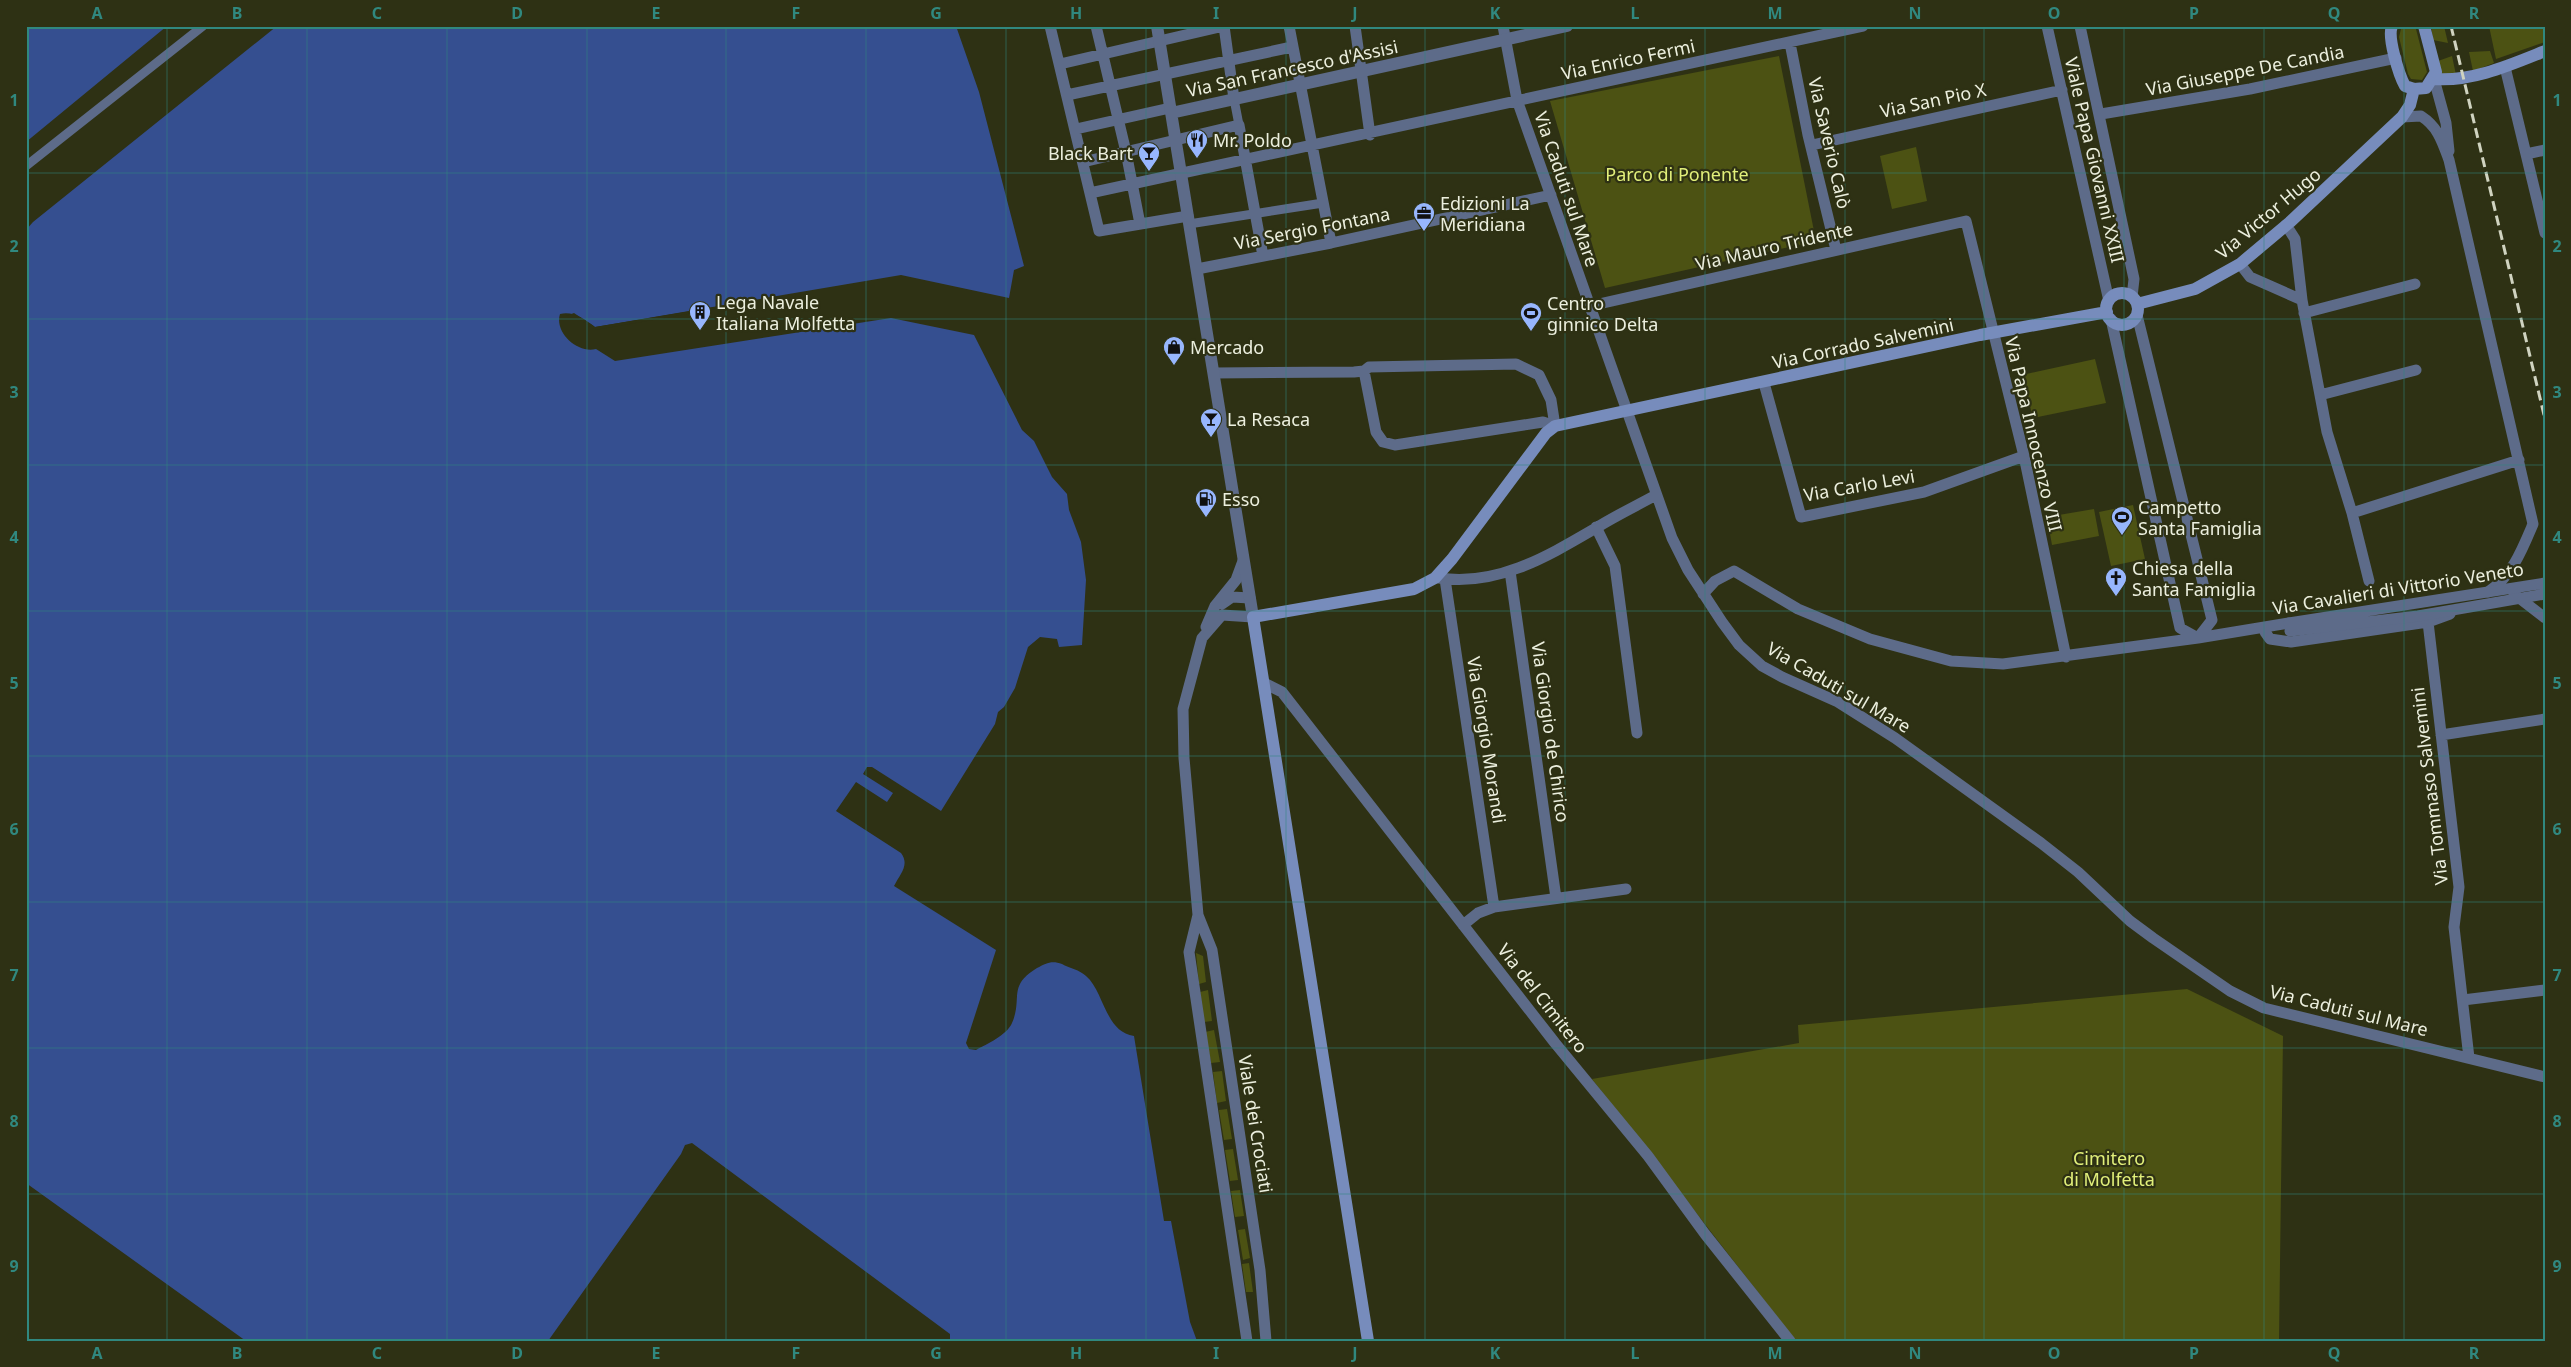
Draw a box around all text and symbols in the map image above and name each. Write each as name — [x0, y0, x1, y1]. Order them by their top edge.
text: A — [91, 2, 103, 24]
text: B — [232, 2, 242, 24]
text: C — [372, 2, 382, 24]
text: D — [511, 2, 523, 24]
text: E — [652, 2, 661, 24]
text: F — [792, 2, 800, 24]
text: G — [930, 2, 942, 24]
text: H — [1070, 2, 1082, 24]
text: I — [1213, 2, 1219, 24]
text: J — [1350, 2, 1358, 24]
text: K — [1490, 2, 1501, 24]
text: L — [1631, 2, 1640, 24]
text: M — [1767, 2, 1783, 24]
text: N — [1908, 2, 1922, 24]
text: O — [2048, 2, 2060, 24]
text: P — [2189, 2, 2199, 24]
text: Q — [2328, 2, 2340, 24]
text: R — [2469, 2, 2480, 24]
street label: Via Enrico Fermi — [1559, 33, 1697, 85]
street label: Via San Francesco d'Assisi — [1184, 34, 1400, 102]
street label: Via Giuseppe De Candia — [2144, 39, 2346, 101]
street label: Viale Papa Giovanni XXIII — [2060, 55, 2130, 265]
street label: Via Saverio Calò — [1803, 75, 1857, 211]
street label: Via San Pio X — [1878, 77, 1989, 123]
text: 1 — [9, 89, 19, 111]
text: 1 — [2552, 89, 2562, 111]
street label: Via Caduti sul Mare — [1529, 108, 1605, 270]
restaurant icon: Mr. Poldo — [1185, 128, 1209, 159]
place label: Mr. Poldo — [1213, 128, 1292, 152]
place label: Black Bart — [1048, 141, 1133, 165]
bar icon: Black Bart — [1137, 141, 1161, 172]
park label: Parco di Ponente — [1605, 162, 1749, 186]
street label: Via Victor Hugo — [2210, 162, 2326, 264]
place label: Edizioni La Meridiana — [1440, 191, 1530, 236]
street label: Via Sergio Fontana — [1232, 201, 1392, 255]
office icon: Edizioni La Meridiana — [1412, 201, 1436, 232]
street label: Via Mauro Tridente — [1693, 216, 1855, 276]
text: 2 — [9, 235, 19, 257]
text: 2 — [2552, 235, 2562, 257]
place label: Lega Navale Italiana Molfetta — [716, 290, 855, 335]
place label: Centro ginnico Delta — [1547, 291, 1658, 336]
building icon: Lega Navale Italiana Molfetta — [688, 300, 712, 331]
sports icon: Centro ginnico Delta — [1519, 301, 1543, 332]
street label: Via Corrado Salvemini — [1770, 312, 1956, 374]
street label: Via Papa Innocenzo VIII — [2000, 334, 2068, 534]
shop icon: Mercado — [1162, 335, 1186, 366]
place label: Mercado — [1190, 335, 1264, 359]
text: 3 — [9, 381, 19, 403]
text: 3 — [2552, 381, 2562, 403]
bar icon: La Resaca — [1199, 407, 1223, 438]
place label: La Resaca — [1227, 407, 1310, 431]
street label: Via Carlo Levi — [1802, 463, 1916, 507]
fuel station icon: Esso — [1194, 487, 1218, 518]
place label: Esso — [1222, 487, 1260, 511]
place label: Campetto Santa Famiglia — [2138, 495, 2262, 540]
sports icon: Campetto Santa Famiglia — [2110, 505, 2134, 536]
text: 4 — [9, 526, 19, 548]
text: 4 — [2552, 526, 2562, 548]
place label: Chiesa della Santa Famiglia — [2132, 556, 2256, 601]
street label: Via Cavalieri di Vittorio Veneto — [2271, 556, 2525, 620]
church icon: Chiesa della Santa Famiglia — [2104, 566, 2128, 597]
street label: Via Caduti sul Mare — [1763, 636, 1915, 738]
street label: Via Giorgio de Chirico — [1526, 640, 1576, 824]
street label: Via Giorgio Morandi — [1462, 655, 1512, 825]
text: 5 — [9, 672, 19, 694]
text: 5 — [2552, 672, 2562, 694]
street label: Via Tommaso Salvemini — [2405, 686, 2453, 886]
text: 6 — [9, 818, 19, 840]
text: 6 — [2552, 818, 2562, 840]
street label: Via del Cimitero — [1493, 938, 1593, 1058]
text: 7 — [9, 964, 19, 986]
text: 7 — [2552, 964, 2562, 986]
street label: Via Caduti sul Mare — [2267, 979, 2431, 1041]
street label: Viale dei Crociati — [1233, 1053, 1279, 1195]
text: 8 — [9, 1110, 19, 1132]
text: 8 — [2552, 1110, 2562, 1132]
park label: Cimitero di Molfetta — [2063, 1146, 2155, 1191]
text: 9 — [9, 1255, 19, 1277]
text: 9 — [2552, 1255, 2562, 1277]
text: A — [91, 1342, 103, 1364]
text: B — [232, 1342, 242, 1364]
text: C — [372, 1342, 382, 1364]
text: D — [511, 1342, 523, 1364]
text: E — [652, 1342, 661, 1364]
text: F — [792, 1342, 800, 1364]
text: G — [930, 1342, 942, 1364]
text: H — [1070, 1342, 1082, 1364]
text: I — [1213, 1342, 1219, 1364]
text: J — [1350, 1342, 1358, 1364]
text: K — [1490, 1342, 1501, 1364]
text: L — [1631, 1342, 1640, 1364]
text: M — [1767, 1342, 1783, 1364]
text: N — [1908, 1342, 1922, 1364]
text: O — [2048, 1342, 2060, 1364]
text: P — [2189, 1342, 2199, 1364]
text: Q — [2328, 1342, 2340, 1364]
text: R — [2469, 1342, 2480, 1364]

